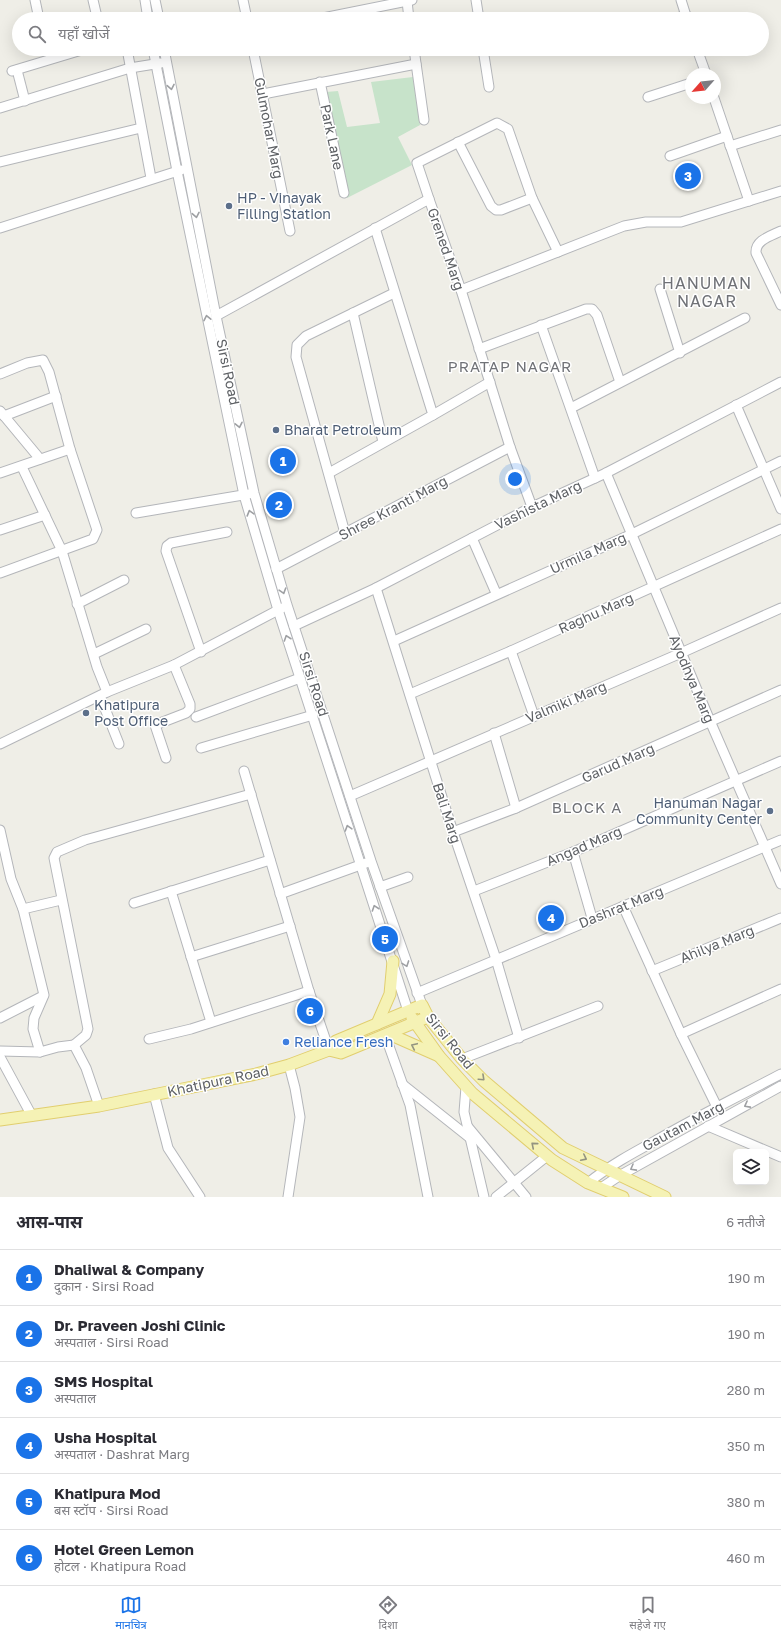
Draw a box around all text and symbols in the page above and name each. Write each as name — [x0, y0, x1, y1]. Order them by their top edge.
search box — [12, 12, 769, 56]
icon: search — [26, 23, 48, 45]
text: यहाँ खोजें — [58, 24, 110, 42]
north arrow — [685, 68, 721, 104]
street label: Gulmohar Marg — [251, 76, 288, 180]
one-way arrow — [167, 84, 175, 90]
street label: Park Lane — [317, 103, 348, 171]
pin: 3 — [675, 161, 701, 191]
place label: HP - Vinayak Filling Station — [237, 189, 331, 222]
marker: HP - Vinayak Filling Station — [224, 201, 234, 211]
street label: Grened Marg — [424, 205, 469, 292]
one-way arrow — [192, 212, 200, 218]
district label: HANUMAN NAGAR — [662, 273, 752, 311]
one-way arrow — [204, 314, 212, 321]
street label: Sirsi Road — [213, 337, 244, 407]
district label: PRATAP NAGAR — [448, 357, 572, 375]
one-way arrow — [235, 421, 243, 428]
place label: Bharat Petroleum — [284, 421, 402, 438]
marker: Bharat Petroleum — [271, 425, 281, 435]
pin: 1 — [270, 446, 296, 476]
your location — [505, 469, 525, 489]
street label: Shree Kranti Marg — [335, 472, 450, 543]
street label: Vashista Marg — [492, 476, 584, 533]
pin: 2 — [266, 490, 292, 520]
one-way arrow — [246, 510, 254, 516]
street label: Urmila Marg — [547, 528, 629, 577]
one-way arrow — [278, 587, 287, 594]
street label: Raghu Marg — [556, 588, 636, 637]
street label: Ayodhya Marg — [666, 632, 719, 725]
one-way arrow — [283, 634, 292, 641]
street label: Sirsi Road — [296, 649, 333, 718]
street label: Valmiki Marg — [523, 677, 609, 726]
place label: Khatipura Post Office — [94, 696, 168, 729]
marker: Khatipura Post Office — [81, 708, 91, 718]
street label: Garud Marg — [579, 739, 657, 786]
street label: Bali Marg — [430, 780, 465, 845]
place label: Hanuman Nagar Community Center — [636, 794, 763, 827]
district label: BLOCK A — [552, 798, 622, 816]
marker: Hanuman Nagar Community Center — [765, 806, 775, 816]
street label: Angad Marg — [543, 822, 624, 869]
one-way arrow — [344, 825, 353, 832]
street label: Dashrat Marg — [576, 882, 666, 931]
pin: 4 — [538, 903, 564, 933]
one-way arrow — [371, 904, 379, 911]
street label: Ahilya Marg — [677, 921, 756, 966]
pin: 5 — [372, 924, 398, 954]
one-way arrow — [402, 961, 410, 968]
pin: 6 — [297, 996, 323, 1026]
street label: Sirsi Road — [423, 1009, 478, 1072]
place label: Reliance Fresh — [294, 1033, 393, 1050]
marker: Reliance Fresh — [281, 1037, 291, 1047]
one-way arrow — [411, 1043, 418, 1051]
street label: Khatipura Road — [166, 1061, 270, 1100]
one-way arrow — [477, 1074, 485, 1081]
street label: Gautam Marg — [639, 1097, 726, 1154]
one-way arrow — [744, 1100, 751, 1107]
one-way arrow — [531, 1142, 538, 1149]
map controls — [733, 1149, 769, 1185]
button: layers — [733, 1149, 769, 1185]
one-way arrow — [580, 1153, 587, 1161]
one-way arrow — [630, 1163, 637, 1170]
text: आस-पास — [16, 1211, 83, 1232]
text: 6 नतीजे — [726, 1214, 765, 1230]
text: Dhaliwal & Company — [54, 1260, 204, 1278]
text: 1 — [26, 1270, 32, 1286]
text: 190 m — [728, 1270, 765, 1286]
text: दुकान · Sirsi Road — [54, 1278, 154, 1294]
text: Dr. Praveen Joshi Clinic — [54, 1316, 225, 1334]
text: 2 — [25, 1326, 33, 1342]
text: 190 m — [728, 1326, 765, 1342]
text: अस्पताल · Sirsi Road — [54, 1334, 169, 1350]
text: SMS Hospital — [54, 1372, 153, 1390]
text: 3 — [25, 1382, 33, 1398]
text: 280 m — [727, 1382, 765, 1398]
text: अस्पताल — [54, 1390, 96, 1406]
text: Usha Hospital — [54, 1428, 157, 1446]
text: 4 — [25, 1438, 33, 1454]
text: 350 m — [727, 1438, 765, 1454]
text: अस्पताल · Dashrat Marg — [54, 1446, 190, 1462]
text: Khatipura Mod — [54, 1484, 161, 1502]
text: 5 — [25, 1494, 33, 1510]
text: 380 m — [727, 1494, 765, 1510]
text: बस स्टॉप · Sirsi Road — [54, 1502, 169, 1518]
text: Hotel Green Lemon — [54, 1540, 194, 1558]
text: 6 — [25, 1550, 33, 1566]
text: 460 m — [726, 1550, 765, 1566]
text: होटल · Khatipura Road — [54, 1558, 186, 1574]
tab: मानचित्र — [115, 1594, 147, 1633]
tab: दिशा — [377, 1594, 399, 1633]
tab: सहेजे गए — [629, 1594, 666, 1633]

